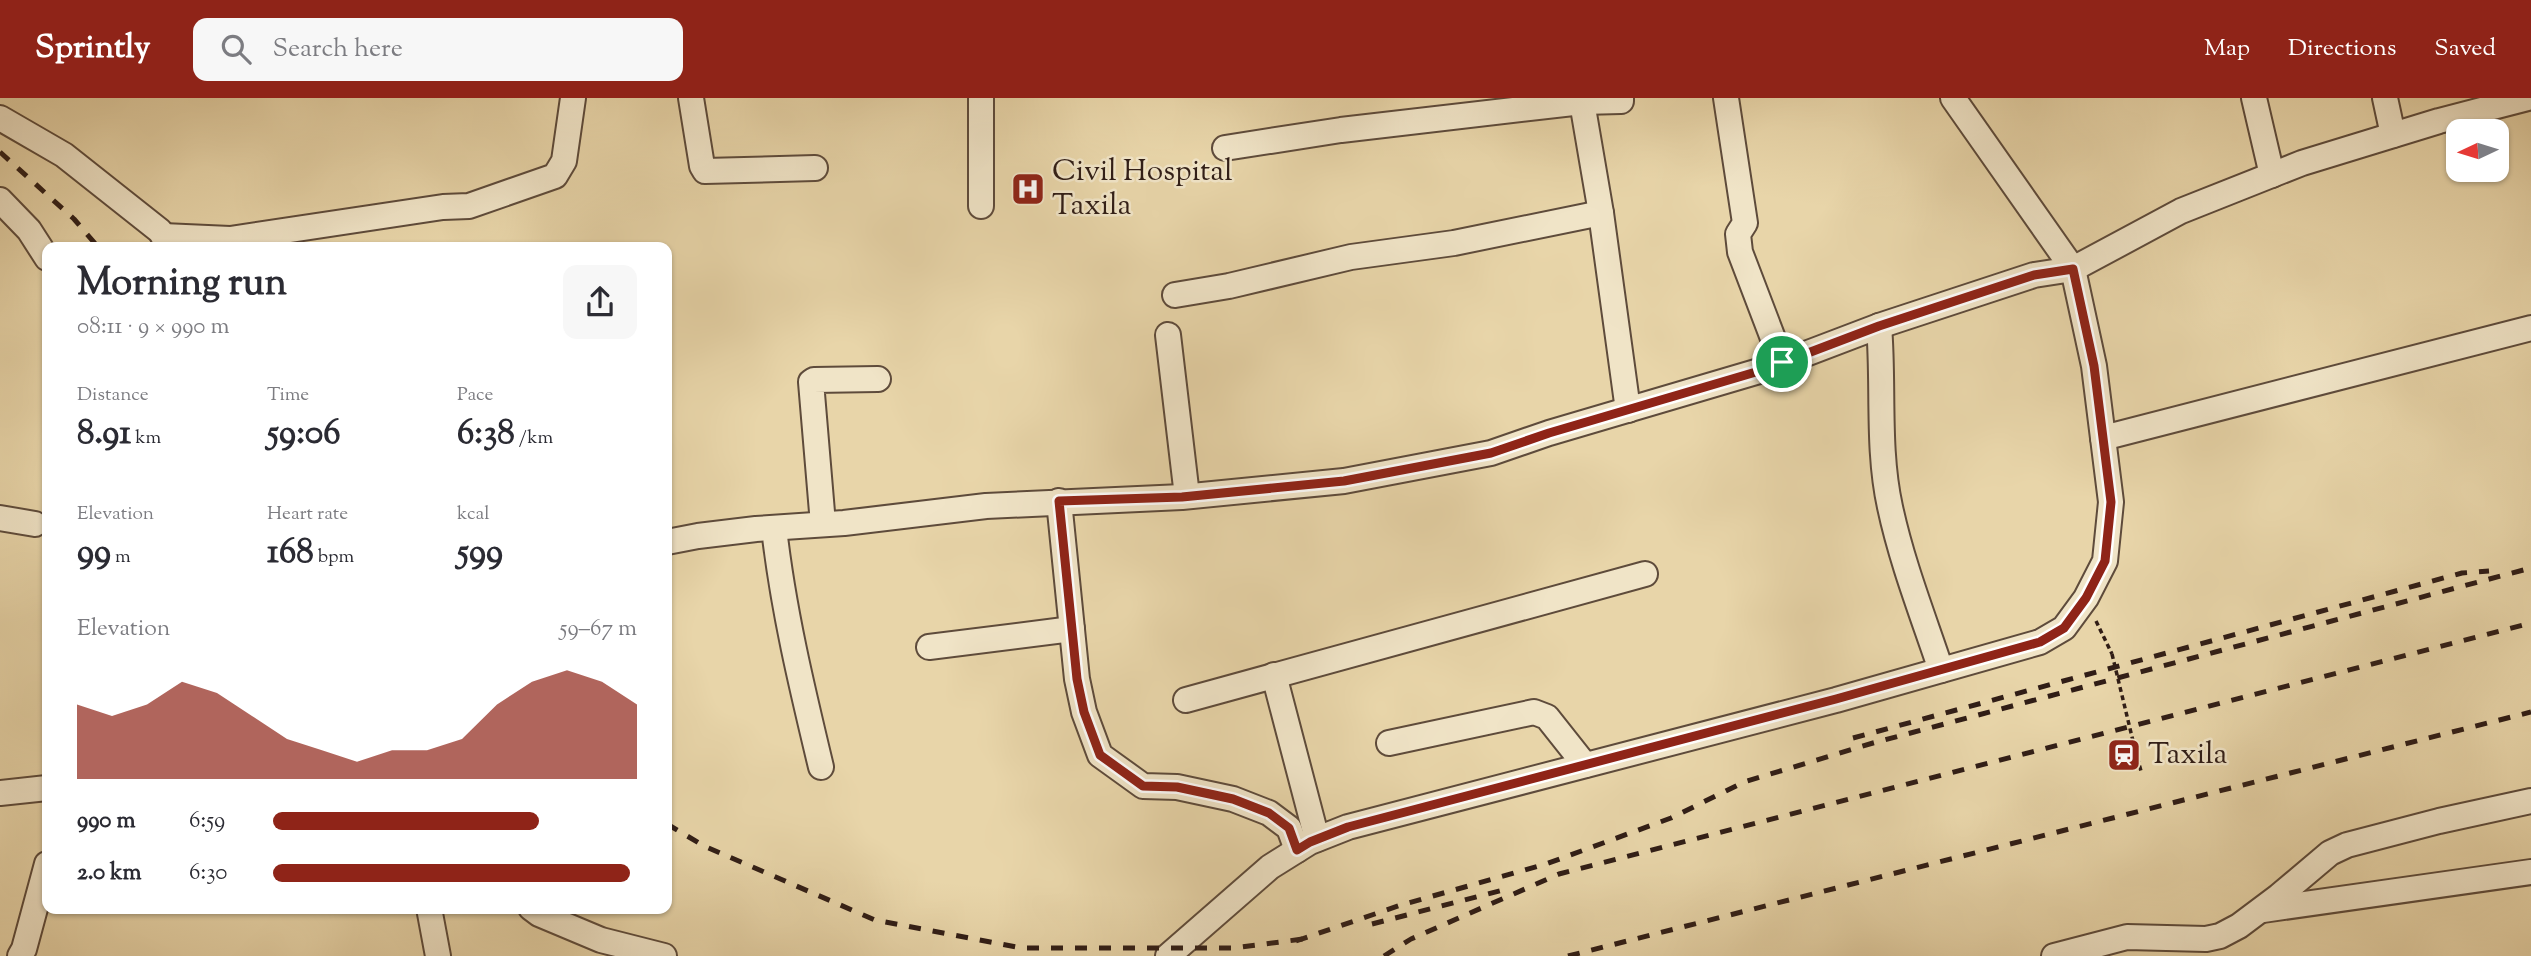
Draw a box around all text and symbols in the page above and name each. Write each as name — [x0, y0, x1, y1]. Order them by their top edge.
search box — [193, 18, 683, 81]
text: Sprintly — [35, 25, 151, 73]
icon: search — [217, 30, 255, 68]
text: Search here — [273, 31, 403, 68]
text: Map — [2204, 32, 2250, 66]
text: Directions — [2288, 32, 2396, 66]
text: Saved — [2434, 32, 2496, 66]
north arrow — [2446, 119, 2510, 182]
map controls — [2446, 119, 2509, 182]
place label: Civil Hospital Taxila — [1052, 151, 1233, 228]
hospital icon: Civil Hospital Taxila — [1009, 170, 1047, 208]
text: Morning run — [77, 258, 287, 312]
button: share — [563, 265, 637, 339]
text: 08:11 · 9 × 990 m — [77, 311, 229, 344]
pin — [1752, 332, 1812, 392]
icon: arrive — [1763, 343, 1801, 381]
text: Distance — [77, 382, 149, 409]
text: Time — [267, 382, 309, 409]
text: Pace — [457, 382, 493, 409]
text: 8.91 — [77, 409, 131, 460]
text: 59:06 — [267, 409, 341, 460]
text: 6:38 — [457, 409, 515, 460]
text: km — [131, 425, 161, 452]
text: /km — [515, 425, 553, 452]
text: Elevation — [77, 501, 154, 528]
text: Heart rate — [267, 501, 348, 528]
text: kcal — [457, 501, 490, 528]
text: 99 — [77, 528, 111, 579]
text: 168 — [267, 528, 314, 579]
text: 599 — [457, 528, 503, 579]
text: m — [111, 544, 131, 571]
text: bpm — [314, 544, 354, 571]
text: Elevation — [77, 613, 170, 646]
text: 59–67 m — [560, 613, 637, 646]
place label: Taxila — [2148, 734, 2228, 777]
station icon: Taxila — [2105, 736, 2143, 774]
text: 990 m — [77, 805, 135, 838]
text: 6:59 — [189, 805, 225, 838]
text: 2.0 km — [77, 857, 142, 890]
text: 6:30 — [189, 857, 227, 890]

